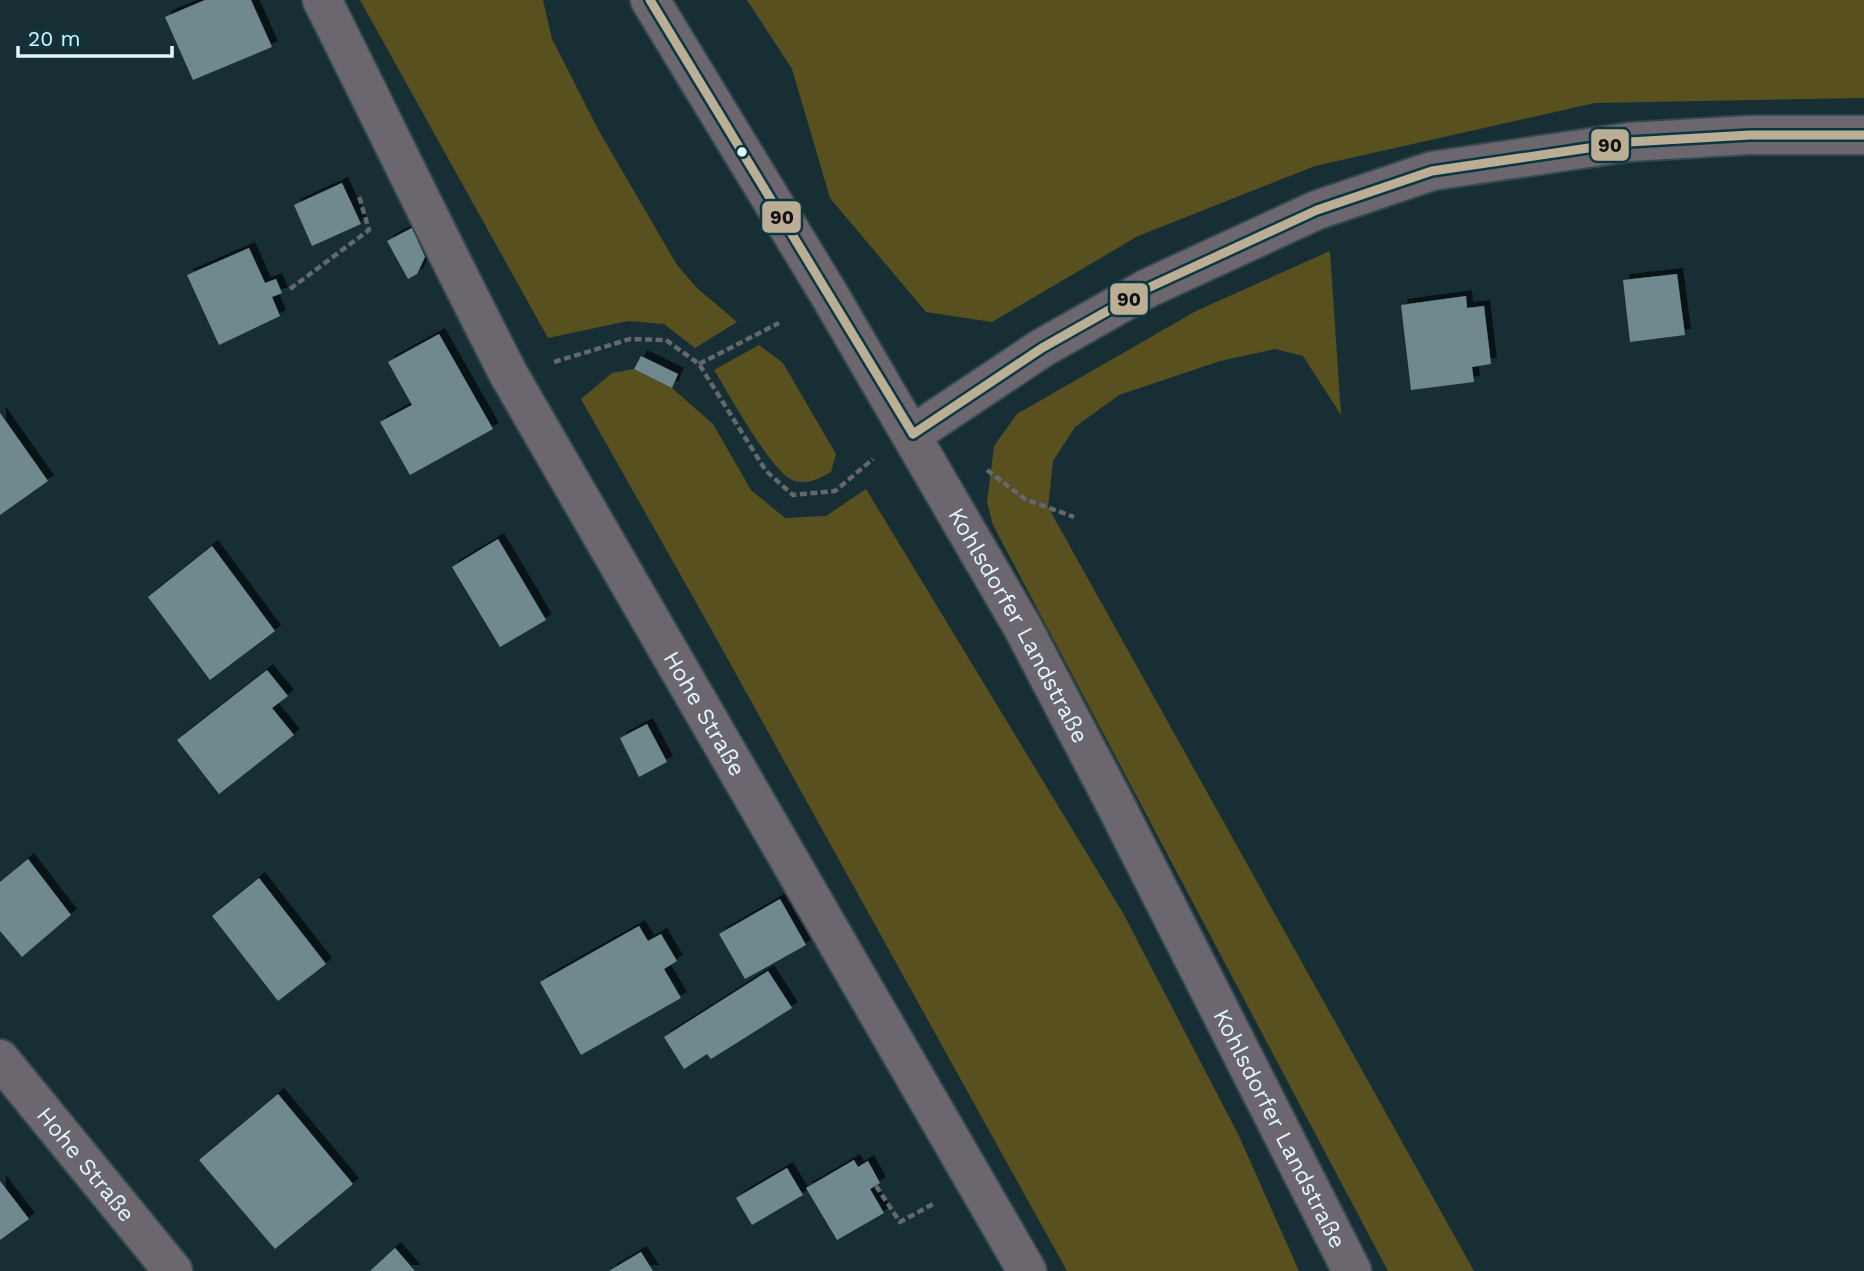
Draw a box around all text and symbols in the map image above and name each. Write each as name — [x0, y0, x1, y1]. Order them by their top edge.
scale bar — [18, 14, 172, 58]
text: 20 m — [28, 26, 80, 51]
line badge: 90 — [1590, 128, 1630, 162]
text: 90 — [1598, 134, 1622, 157]
unlabelled marker — [735, 145, 749, 159]
line badge: 90 — [761, 200, 802, 234]
text: 90 — [770, 206, 794, 229]
line badge: 90 — [1109, 282, 1149, 316]
text: 90 — [1117, 288, 1141, 311]
street label: Kohlsdorfer Landstraße — [943, 503, 1094, 747]
street label: Hohe Straße — [658, 646, 751, 781]
street label: Kohlsdorfer Landstraße — [1208, 1004, 1352, 1253]
street label: Hohe Straße — [31, 1102, 141, 1227]

